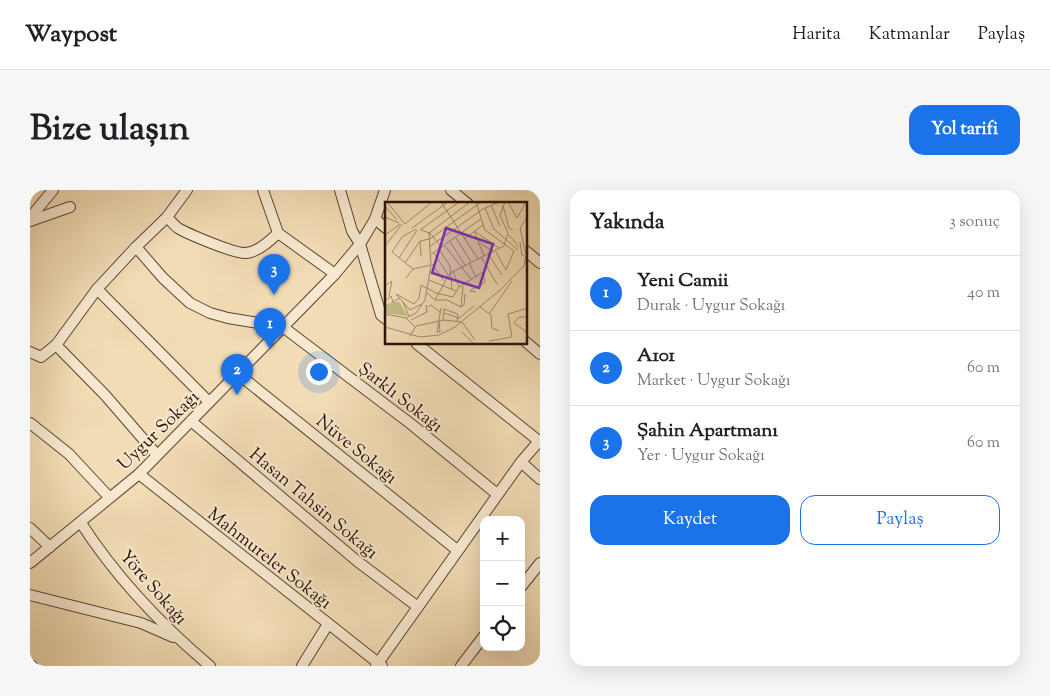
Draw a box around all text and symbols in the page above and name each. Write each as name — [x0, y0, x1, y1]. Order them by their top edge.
text: Waypost — [25, 18, 117, 52]
text: Harita — [792, 22, 841, 48]
text: Katmanlar — [869, 22, 950, 48]
text: Paylaş — [978, 22, 1025, 48]
text: Bize ulaşın — [30, 105, 189, 156]
button: Yol tarifi — [909, 105, 1020, 155]
inset map — [385, 202, 528, 345]
text: Yakında — [590, 208, 664, 238]
text: 3 sonuç — [949, 211, 1000, 234]
pin: 3 — [258, 254, 290, 295]
text: Yeni Camii — [637, 268, 729, 295]
text: 1 — [603, 282, 609, 305]
text: 40 m — [967, 282, 1000, 305]
text: Durak · Uygur Sokağı — [637, 295, 785, 318]
pin: 1 — [254, 308, 286, 349]
text: A101 — [637, 343, 675, 370]
pin: 2 — [221, 354, 253, 395]
street label: Şarklı Sokağı — [352, 357, 448, 440]
text: 2 — [602, 357, 610, 380]
text: 60 m — [967, 357, 1000, 380]
your location — [306, 359, 332, 385]
text: Market · Uygur Sokağı — [637, 370, 790, 393]
street label: Uygur Sokağı — [112, 386, 206, 477]
street label: Nüve Sokağı — [309, 410, 402, 491]
text: Şahin Apartmanı — [637, 418, 778, 445]
text: 3 — [603, 432, 609, 455]
text: 60 m — [967, 432, 1000, 455]
street label: Hasan Tahsin Sokağı — [243, 443, 383, 566]
text: Yer · Uygur Sokağı — [637, 445, 765, 468]
button: Kaydet — [590, 495, 790, 545]
button: Paylaş — [800, 495, 1000, 545]
street label: Mahmureler Sokağı — [201, 503, 336, 616]
map controls — [480, 516, 525, 651]
button: + — [480, 516, 525, 561]
street label: Yöre Sokağı — [112, 545, 193, 632]
button: − — [480, 561, 525, 606]
button: locate — [480, 606, 525, 651]

